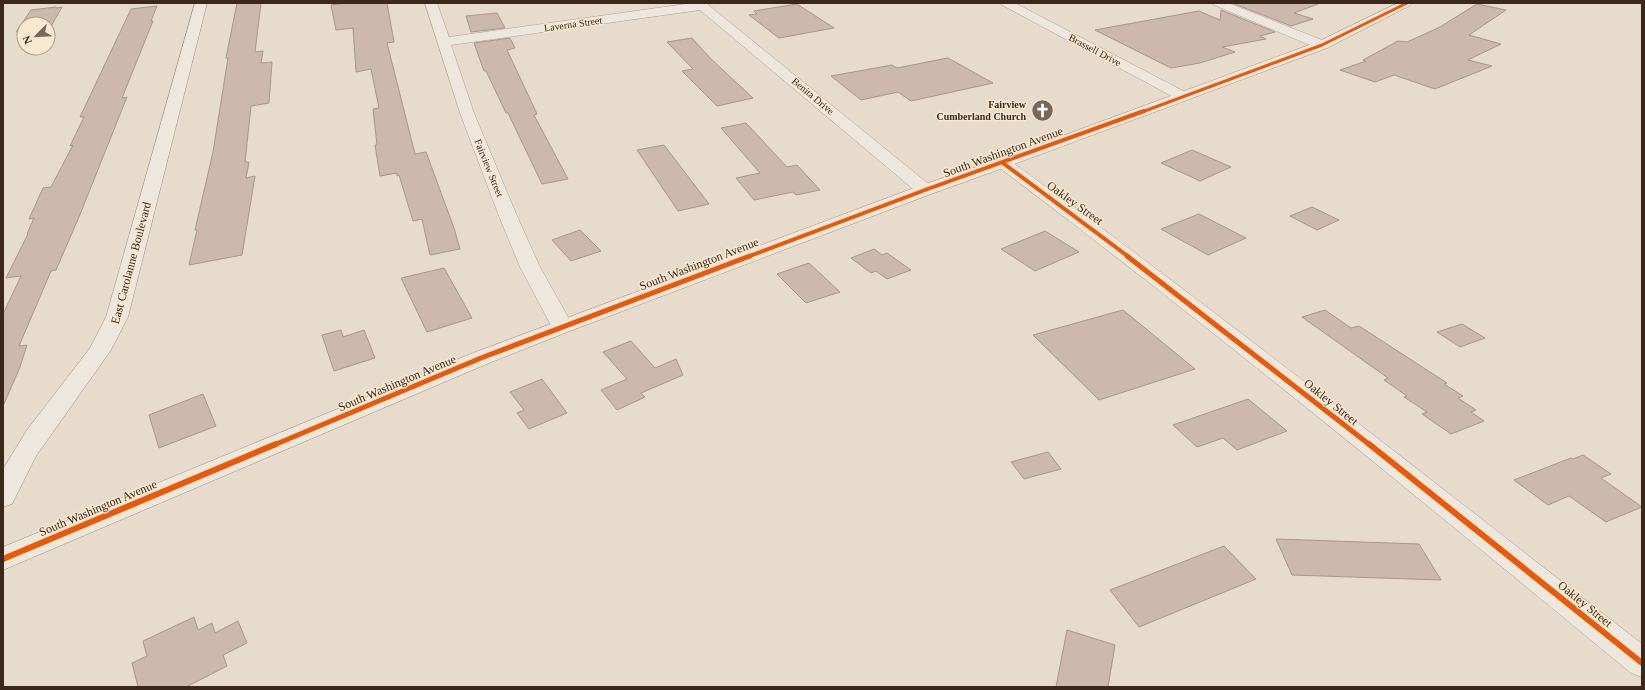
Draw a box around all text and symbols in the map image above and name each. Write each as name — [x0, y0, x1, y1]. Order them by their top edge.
street label: Laverna Street — [543, 14, 603, 34]
north arrow — [16, 16, 56, 56]
street label: Brassell Drive — [1067, 32, 1123, 69]
text: N — [20, 34, 34, 46]
street label: Benita Drive — [790, 75, 837, 117]
church icon: Fairview Cumberland Church — [1029, 97, 1055, 123]
place label: Fairview Cumberland Church — [936, 99, 1027, 122]
street label: South Washington Avenue — [941, 124, 1065, 180]
street label: Fairview Street — [472, 137, 506, 199]
street label: Oakley Street — [1044, 178, 1106, 228]
street label: East Carolanne Boulevard — [108, 200, 154, 326]
street label: South Washington Avenue — [637, 235, 761, 293]
street label: South Washington Avenue — [336, 352, 458, 414]
street label: Oakley Street — [1301, 376, 1361, 429]
street label: South Washington Avenue — [37, 477, 159, 539]
street label: Oakley Street — [1555, 578, 1615, 631]

